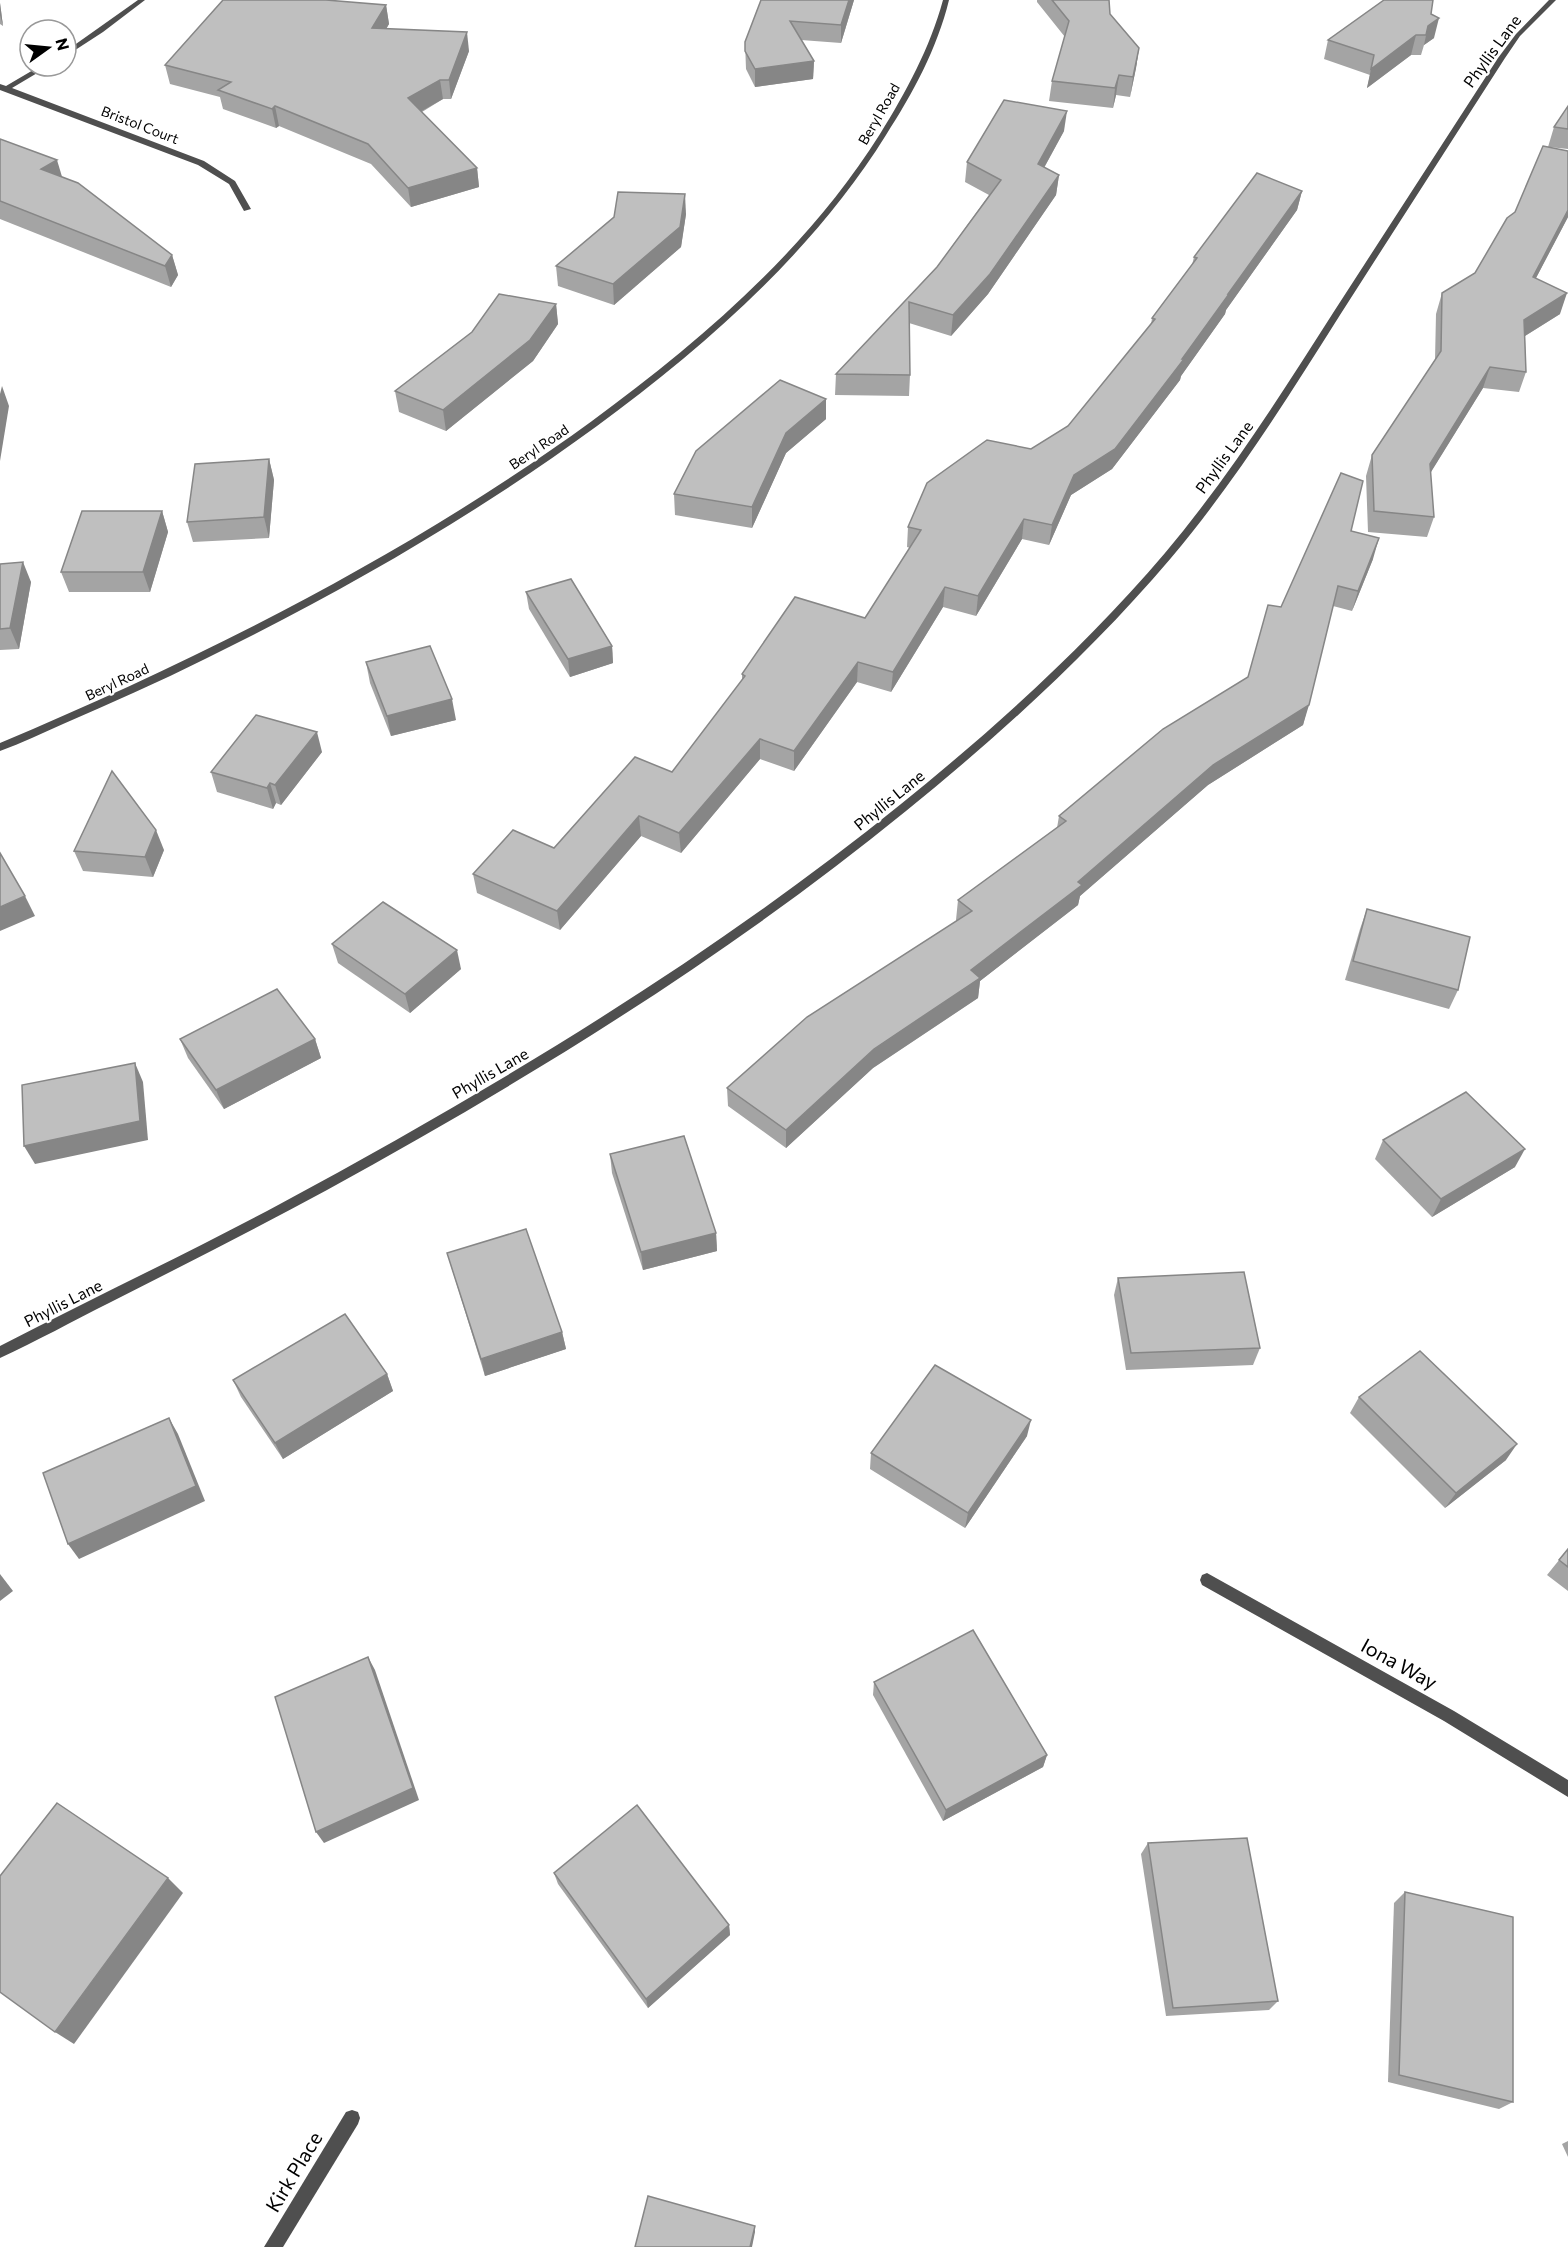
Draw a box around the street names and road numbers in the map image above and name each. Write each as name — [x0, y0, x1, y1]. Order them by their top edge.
street label: Phyllis Lane — [1459, 11, 1524, 91]
street label: Beryl Road — [854, 80, 903, 148]
street label: Bristol Court — [99, 102, 182, 147]
street label: Phyllis Lane — [1191, 417, 1256, 497]
street label: Beryl Road — [506, 420, 572, 473]
street label: Beryl Road — [82, 659, 151, 704]
street label: Phyllis Lane — [850, 765, 928, 834]
street label: Phyllis Lane — [448, 1043, 531, 1102]
street label: Phyllis Lane — [21, 1275, 105, 1330]
street label: Iona Way — [1357, 1632, 1442, 1694]
street label: Kirk Place — [260, 2127, 327, 2216]

